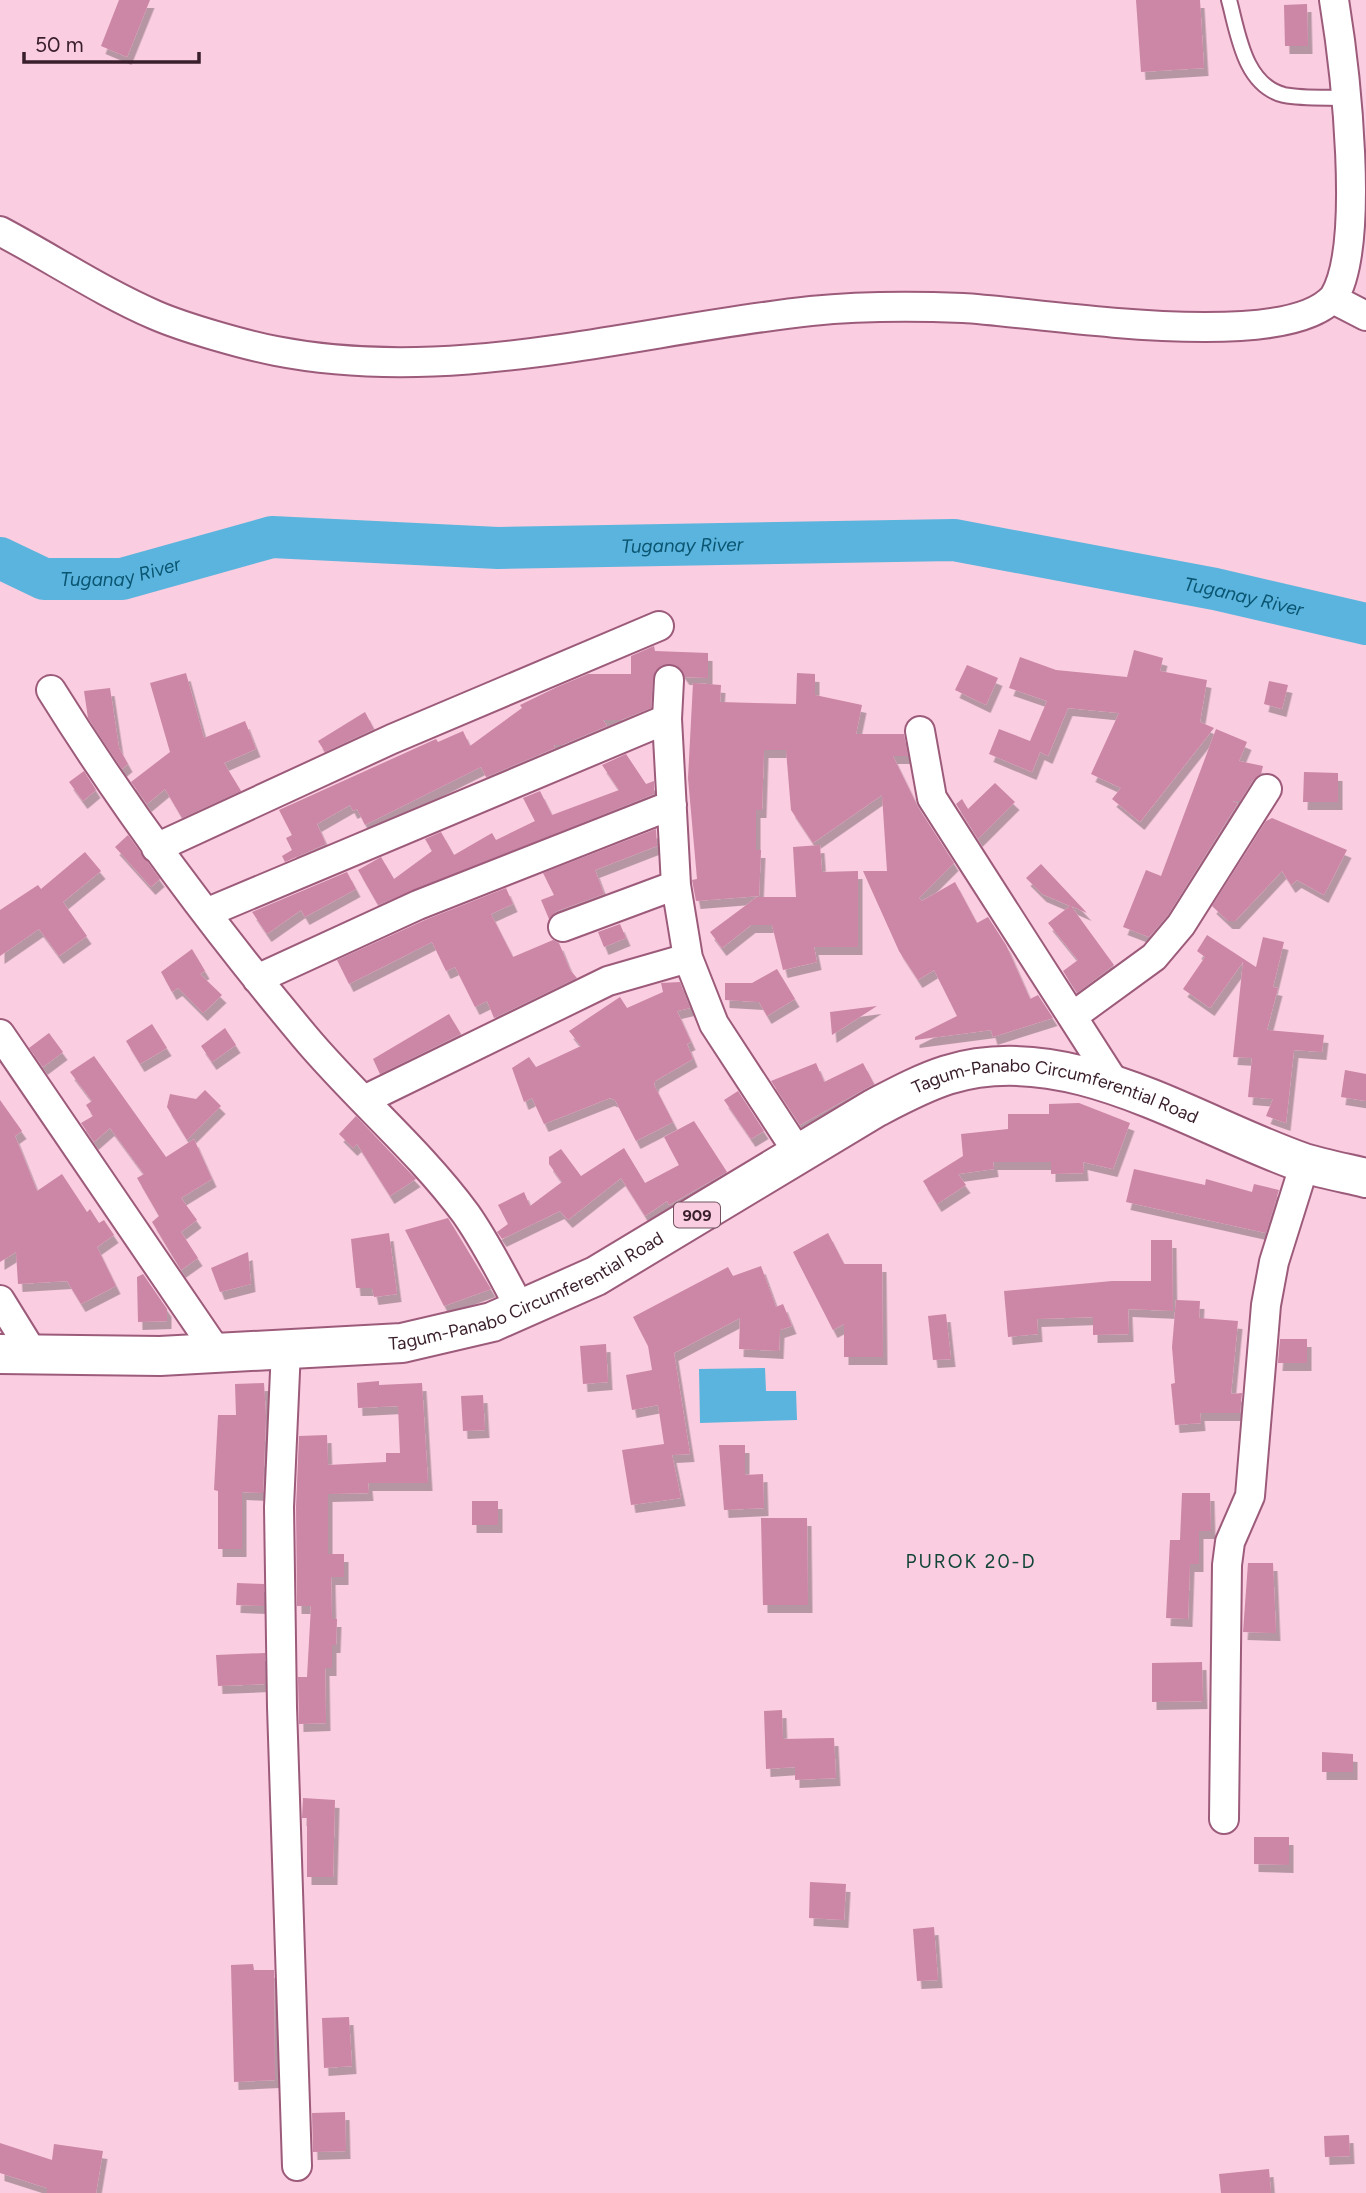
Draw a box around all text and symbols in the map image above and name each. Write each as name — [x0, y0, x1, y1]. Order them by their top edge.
scale bar — [24, 21, 200, 65]
text: 50 m — [35, 32, 84, 57]
water label: Tuganay River — [621, 532, 744, 557]
water label: Tuganay River — [60, 552, 184, 591]
water label: Tuganay River — [1182, 572, 1306, 621]
street label: Tagum-Panabo Circumferential Road — [908, 1055, 1202, 1128]
road number: 909 — [674, 1203, 720, 1228]
street label: Tagum-Panabo Circumferential Road — [388, 1227, 667, 1355]
district label: PUROK 20-D — [905, 1550, 1037, 1573]

